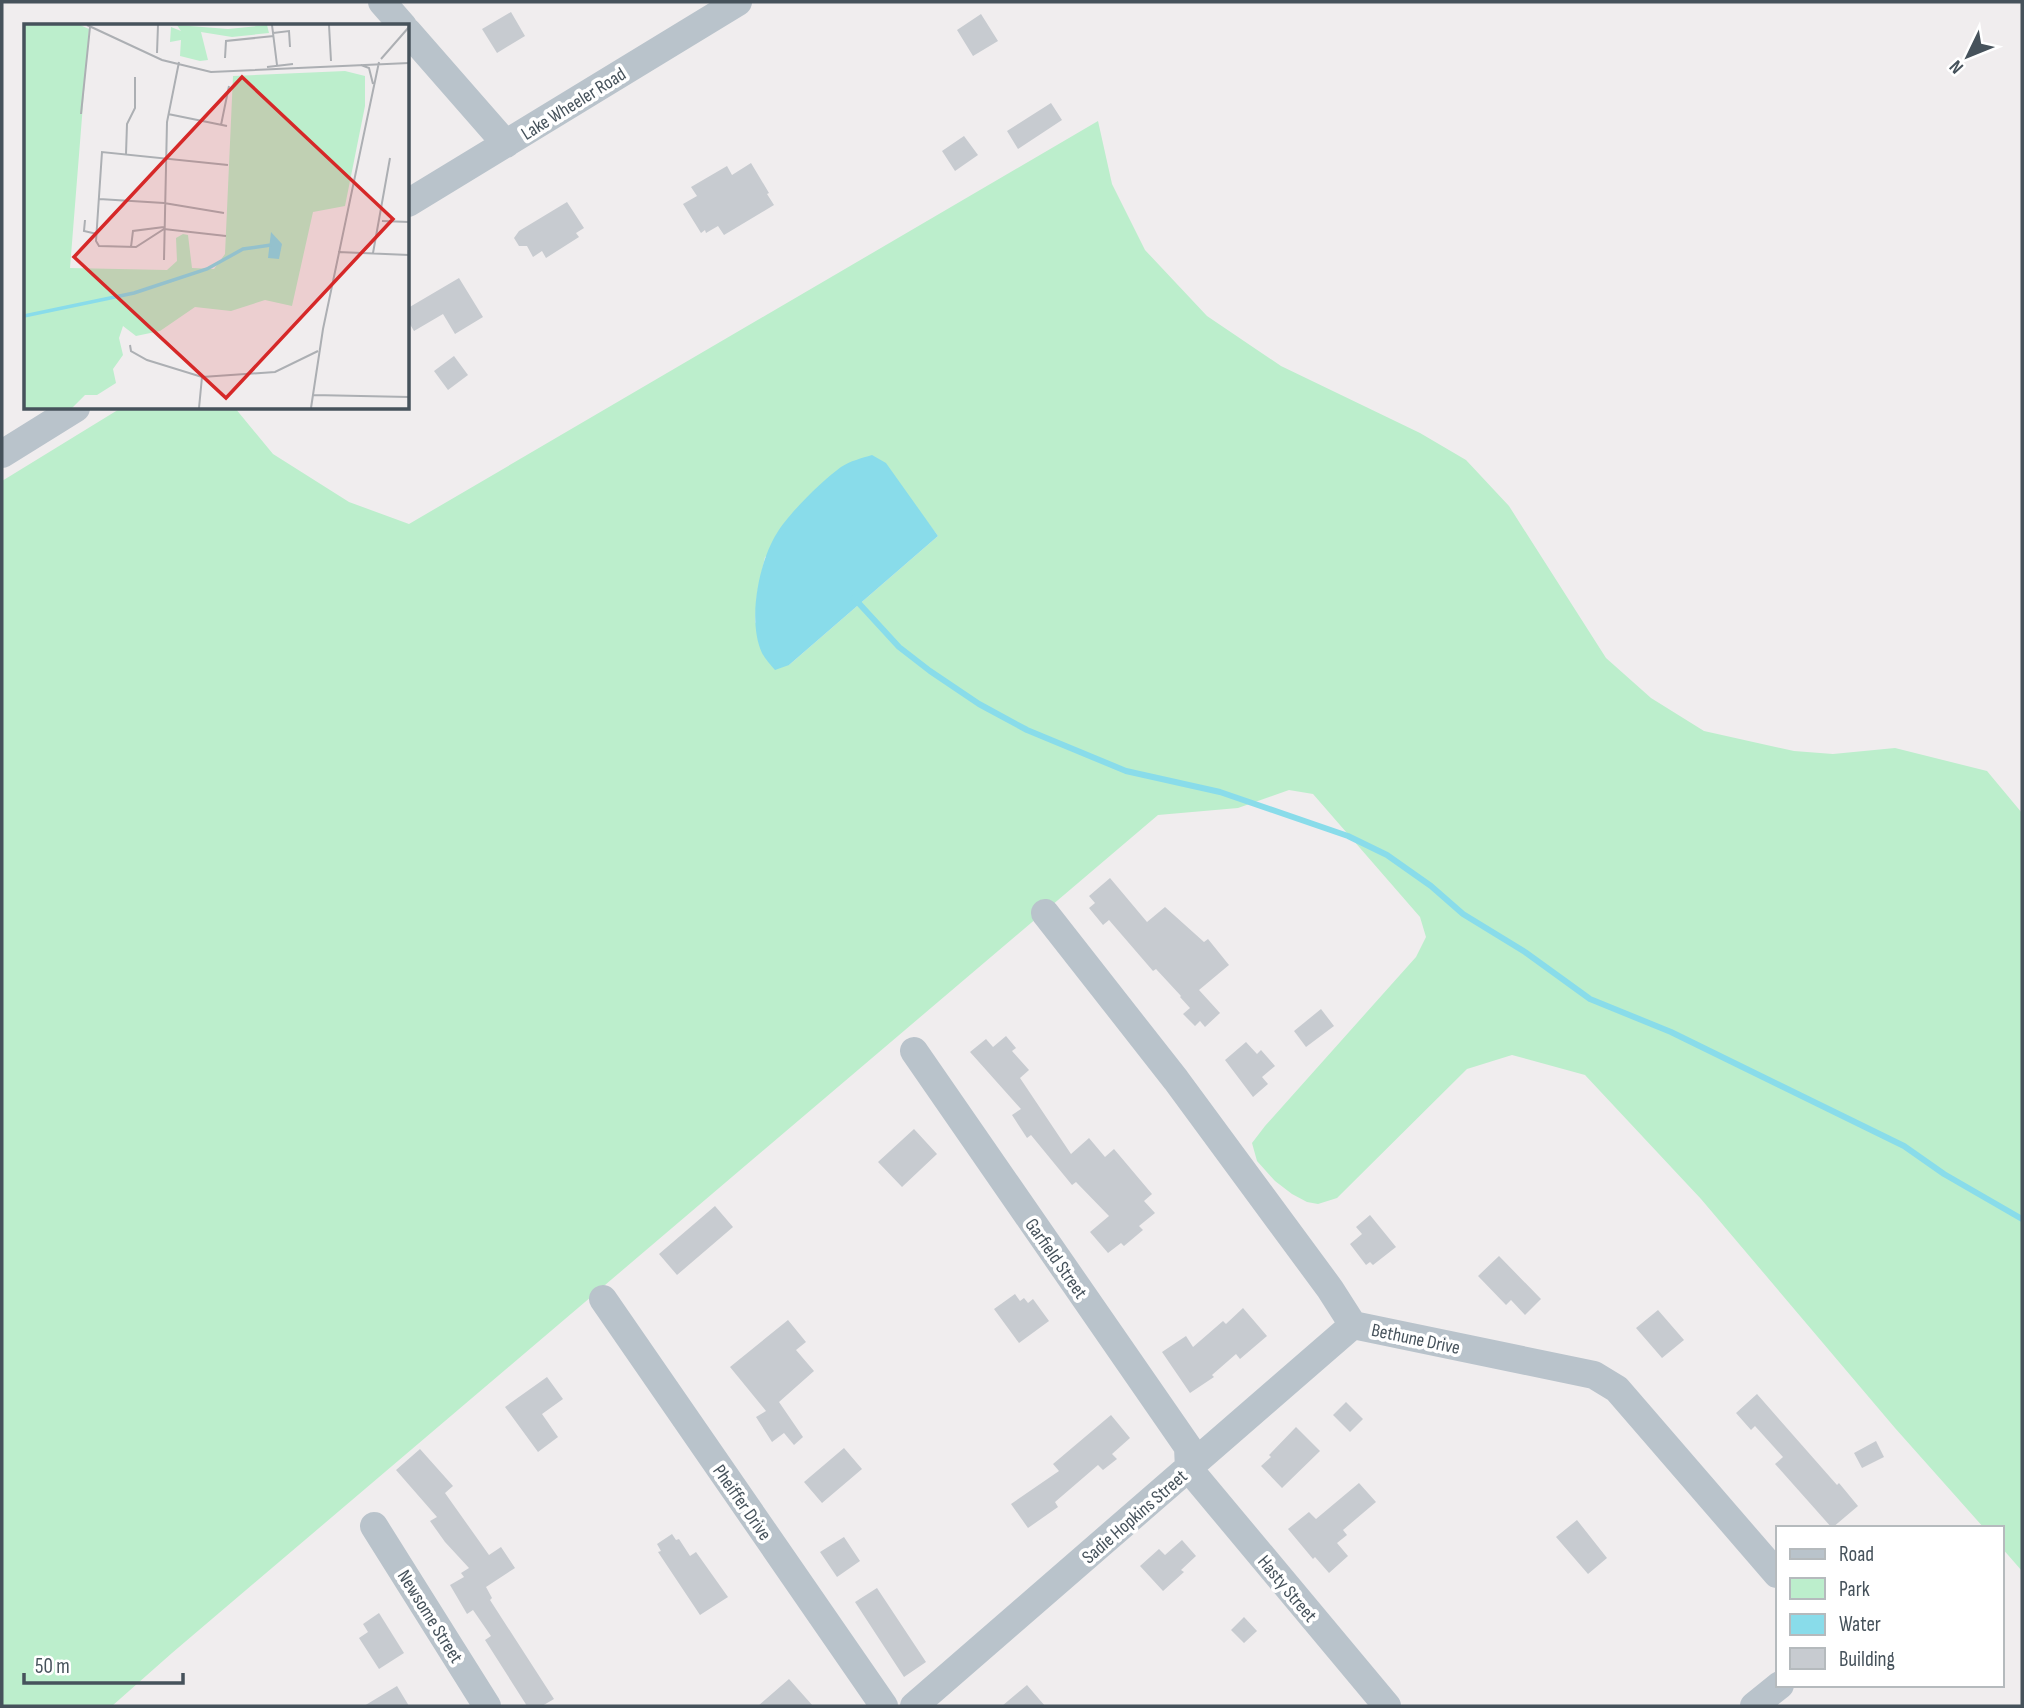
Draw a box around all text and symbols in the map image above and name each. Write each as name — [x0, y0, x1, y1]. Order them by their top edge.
north arrow — [1933, 21, 2003, 91]
inset map — [24, 24, 410, 410]
text: N — [1945, 55, 1969, 78]
street label: Lake Wheeler Road — [517, 63, 630, 146]
street label: Garfield Street — [1020, 1214, 1092, 1304]
street label: Bethune Drive — [1369, 1319, 1462, 1360]
street label: Pheiffer Drive — [707, 1461, 776, 1545]
street label: Sadie Hopkins Street — [1078, 1465, 1192, 1569]
legend — [1776, 1526, 2003, 1687]
text: Road — [1839, 1542, 1874, 1567]
street label: Hasty Street — [1252, 1551, 1322, 1627]
street label: Newsome Street — [392, 1566, 468, 1668]
text: Park — [1839, 1577, 1870, 1602]
text: Water — [1839, 1612, 1881, 1637]
scale bar — [24, 1642, 184, 1686]
text: Building — [1839, 1647, 1895, 1672]
text: 50 m — [35, 1654, 70, 1679]

